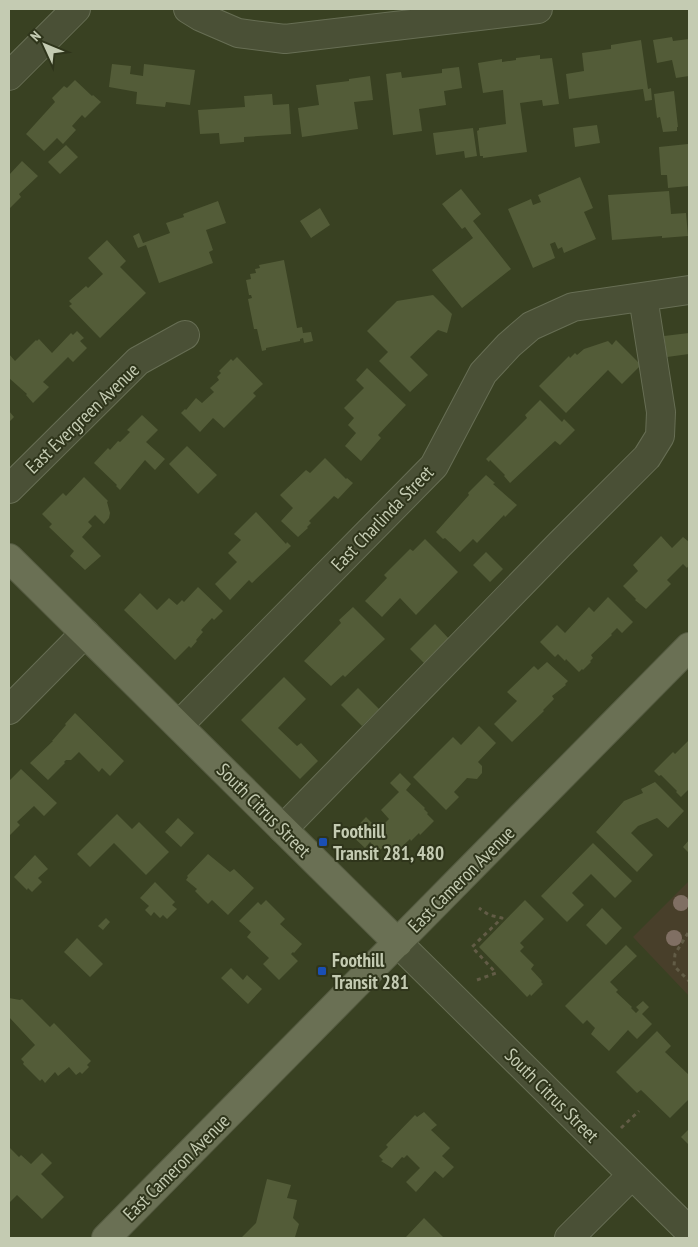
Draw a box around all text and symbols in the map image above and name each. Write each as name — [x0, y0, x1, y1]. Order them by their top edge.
north arrow — [20, 20, 70, 70]
text: N — [27, 27, 45, 45]
street label: East Evergreen Avenue — [20, 358, 144, 478]
street label: East Charlinda Street — [326, 460, 439, 576]
street label: South Citrus Street — [212, 758, 317, 863]
place label: Foothill Transit 281, 480 — [333, 819, 444, 865]
street label: East Cameron Avenue — [403, 821, 519, 937]
marker: Foothill Transit 281, 480 — [317, 836, 329, 848]
place label: Foothill Transit 281 — [332, 948, 409, 994]
marker: Foothill Transit 281 — [316, 965, 328, 977]
street label: South Citrus Street — [500, 1043, 605, 1148]
street label: East Cameron Avenue — [118, 1109, 234, 1225]

